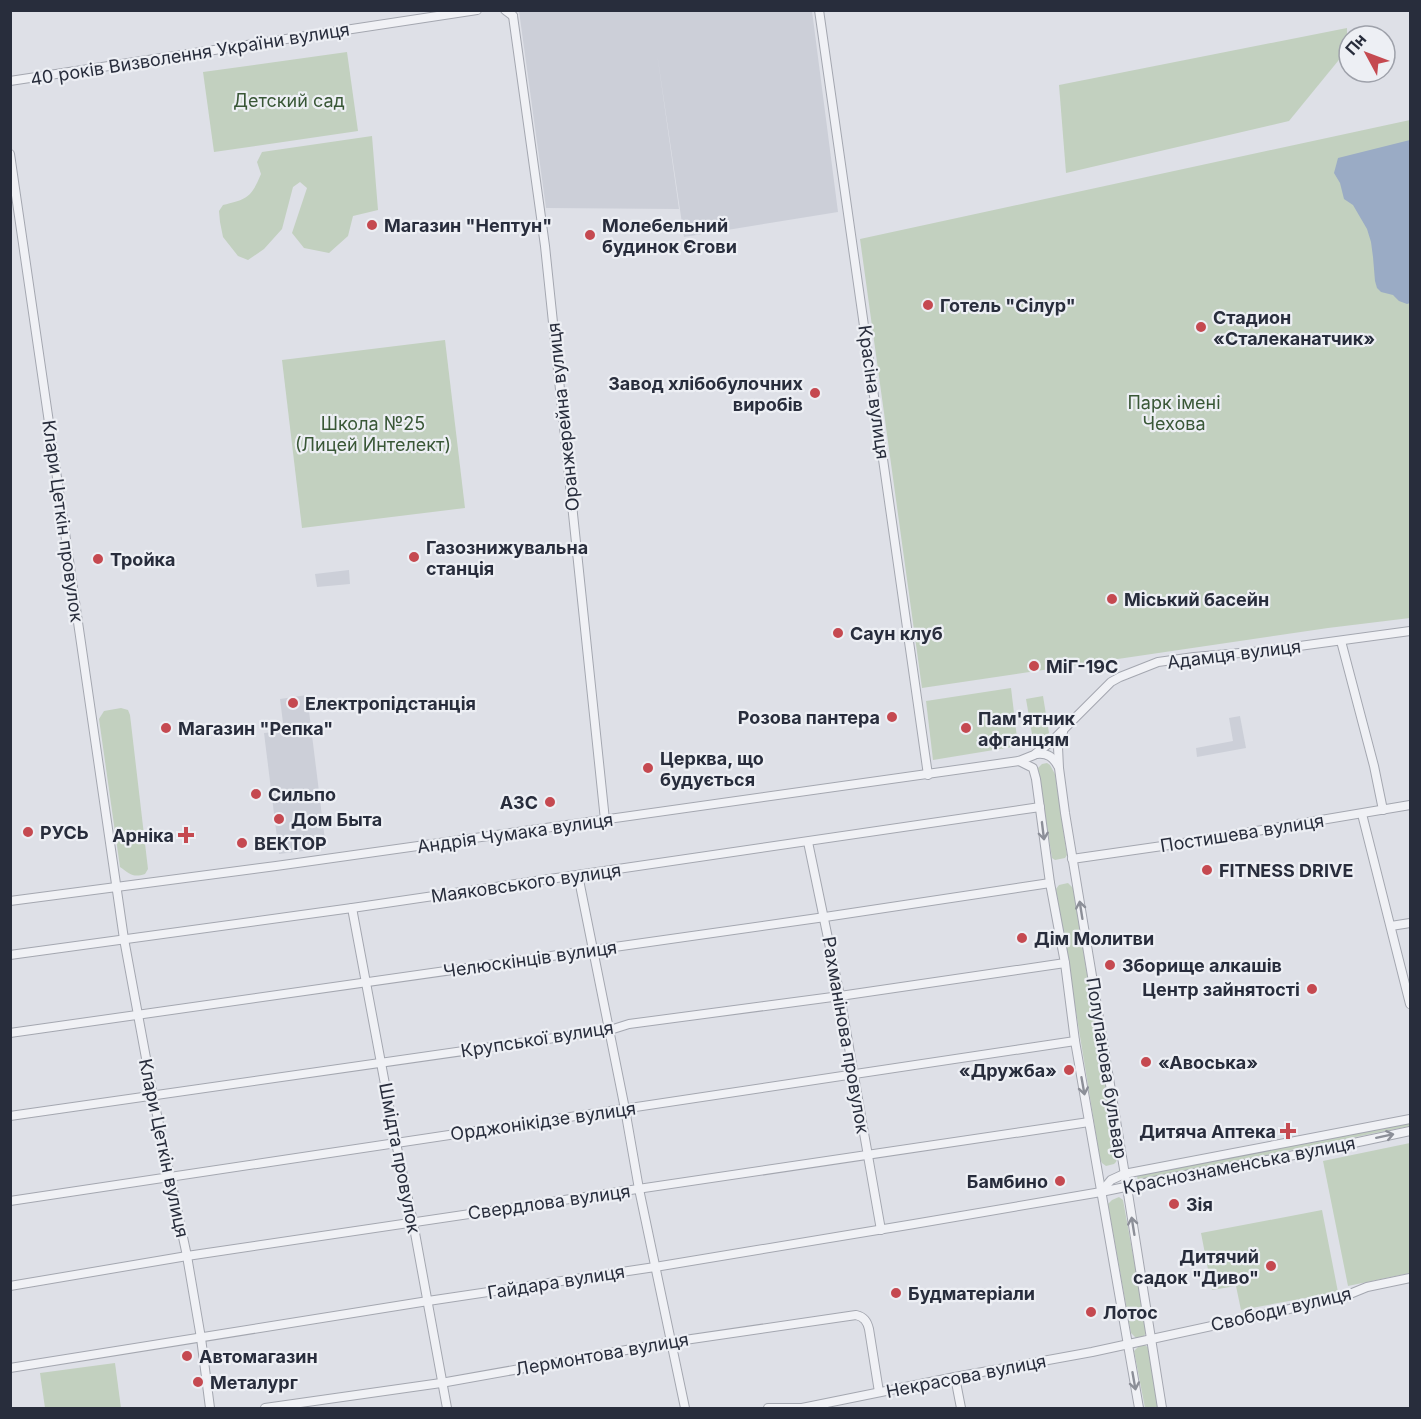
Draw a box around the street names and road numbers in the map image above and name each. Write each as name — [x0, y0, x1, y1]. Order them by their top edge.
street label: 40 років Визволення України вулиця — [29, 18, 351, 90]
street label: Оранжерейна вулиця — [543, 322, 583, 512]
street label: Красіна вулиця — [854, 324, 894, 460]
street label: Клари Цеткін провулок — [38, 419, 88, 624]
street label: Адамця вулиця — [1166, 635, 1302, 673]
street label: Андрія Чумака вулиця — [416, 809, 614, 857]
street label: Постишева вулиця — [1159, 810, 1325, 856]
street label: Маяковського вулиця — [430, 859, 622, 907]
street label: Рахманінова провулок — [818, 935, 874, 1136]
street label: Челюскінців вулиця — [442, 936, 618, 982]
street label: Полупанова бульвар — [1082, 976, 1132, 1160]
street label: Крупської вулиця — [459, 1017, 615, 1061]
street label: Клари Цеткін вулиця — [135, 1057, 193, 1239]
street label: Шмідта провулок — [375, 1081, 425, 1235]
street label: Орджонікідзе вулиця — [449, 1098, 637, 1144]
street label: Краснознаменська вулиця — [1121, 1132, 1357, 1198]
street label: Свердлова вулиця — [466, 1180, 632, 1224]
street label: Гайдара вулиця — [486, 1261, 626, 1303]
street label: Свободи вулиця — [1209, 1283, 1353, 1335]
street label: Лермонтова вулиця — [514, 1328, 690, 1380]
street label: Некрасова вулиця — [884, 1350, 1048, 1402]

